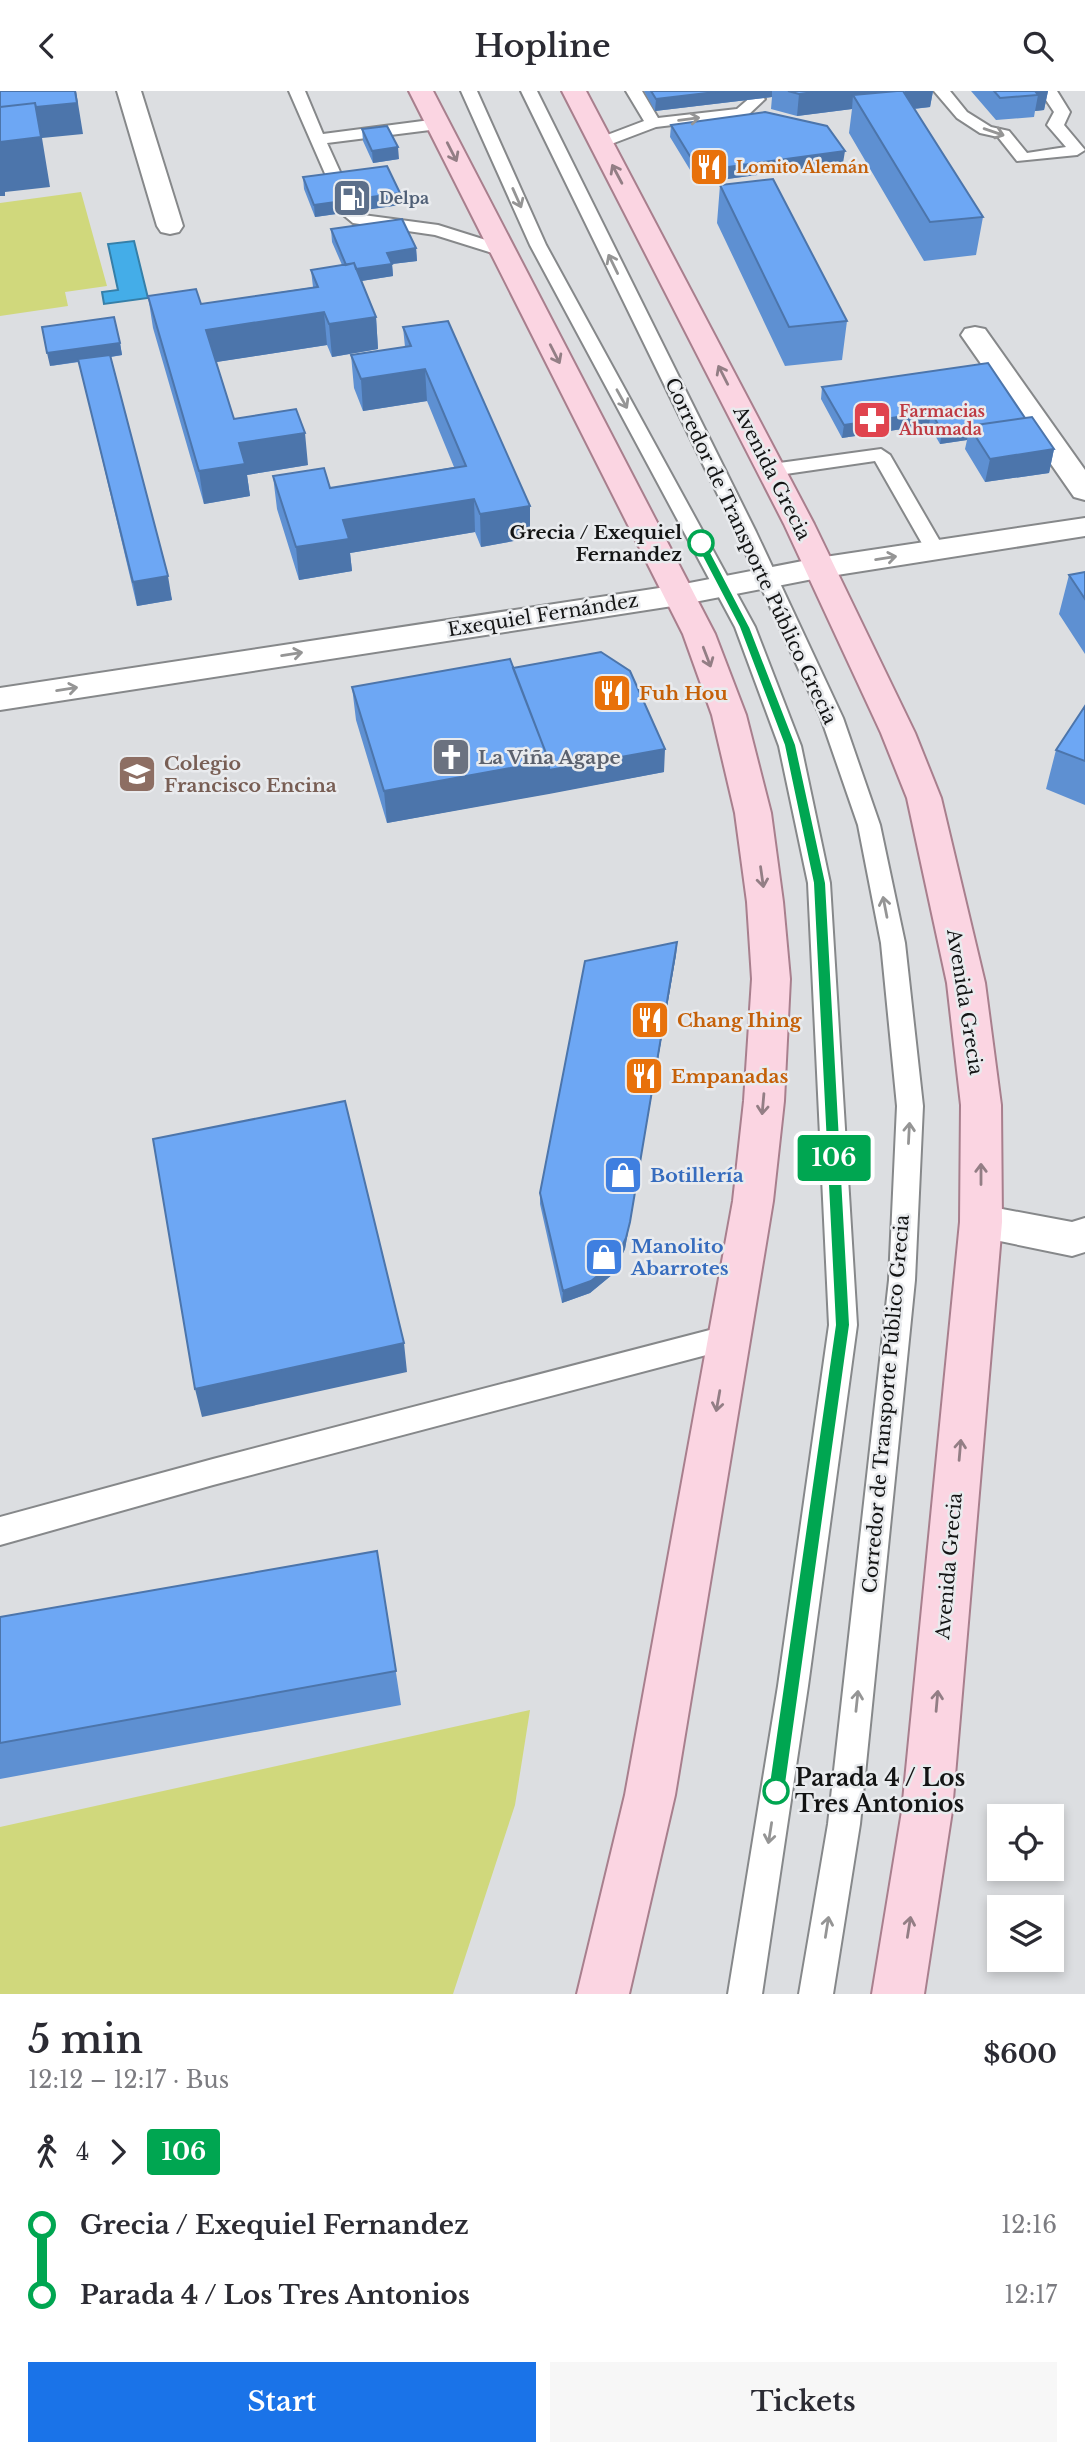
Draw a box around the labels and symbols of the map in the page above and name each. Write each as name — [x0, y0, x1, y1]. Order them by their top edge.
one-way arrow — [678, 113, 700, 126]
one-way arrow — [982, 127, 1004, 139]
one-way arrow — [446, 141, 459, 162]
restaurant icon: Lomito Alemán — [688, 146, 730, 188]
place label: Lomito Alemán — [736, 157, 869, 177]
one-way arrow — [610, 164, 623, 185]
fuel station icon: Delpa — [331, 177, 373, 219]
one-way arrow — [511, 187, 524, 208]
place label: Delpa — [379, 188, 429, 208]
one-way arrow — [606, 254, 620, 275]
one-way arrow — [549, 343, 563, 364]
one-way arrow — [715, 365, 729, 386]
street label: Corredor de Transporte Público Grecia — [660, 374, 842, 728]
one-way arrow — [616, 389, 630, 409]
pharmacy icon: Farmacias Ahumada — [851, 399, 893, 441]
street label: Avenida Grecia — [728, 401, 816, 544]
place label: Farmacias Ahumada — [898, 401, 985, 439]
place label: Grecia / Exequiel Fernandez — [510, 521, 682, 566]
marker: Grecia / Exequiel Fernandez — [688, 530, 714, 556]
one-way arrow — [874, 551, 896, 564]
street label: Exequiel Fernández — [446, 589, 640, 641]
one-way arrow — [702, 645, 715, 667]
one-way arrow — [280, 647, 303, 660]
restaurant icon: Fuh Hou — [591, 672, 633, 714]
one-way arrow — [56, 682, 78, 695]
place label: Fuh Hou — [639, 682, 728, 705]
church icon: La Viña Agape — [430, 736, 472, 778]
place label: La Viña Agape — [478, 746, 621, 769]
place label: Colegio Francisco Encina — [164, 752, 337, 797]
school or university icon: Colegio Francisco Encina — [116, 753, 158, 795]
one-way arrow — [756, 865, 769, 888]
one-way arrow — [878, 896, 892, 919]
street label: Avenida Grecia — [942, 926, 988, 1077]
restaurant icon: Chang Ihing — [629, 999, 671, 1041]
place label: Chang Ihing — [677, 1009, 803, 1032]
restaurant icon: Empanadas — [623, 1055, 665, 1097]
place label: Empanadas — [671, 1065, 788, 1088]
one-way arrow — [756, 1092, 769, 1115]
one-way arrow — [902, 1122, 915, 1145]
line badge: 106 — [794, 1135, 874, 1181]
shop icon: Botillería — [602, 1154, 644, 1196]
one-way arrow — [974, 1163, 988, 1186]
place label: Botillería — [650, 1164, 744, 1187]
street label: Corredor de Transporte Público Grecia — [858, 1213, 914, 1594]
place label: Manolito Abarrotes — [630, 1235, 729, 1280]
shop icon: Manolito Abarrotes — [583, 1236, 625, 1278]
one-way arrow — [711, 1389, 724, 1412]
one-way arrow — [954, 1439, 967, 1462]
street label: Avenida Grecia — [931, 1491, 967, 1641]
one-way arrow — [851, 1690, 864, 1713]
one-way arrow — [931, 1690, 944, 1713]
place label: Parada 4 / Los Tres Antonios — [795, 1764, 965, 1818]
marker: Parada 4 / Los Tres Antonios — [763, 1778, 789, 1804]
one-way arrow — [763, 1821, 776, 1844]
one-way arrow — [821, 1916, 834, 1939]
one-way arrow — [903, 1916, 916, 1938]

